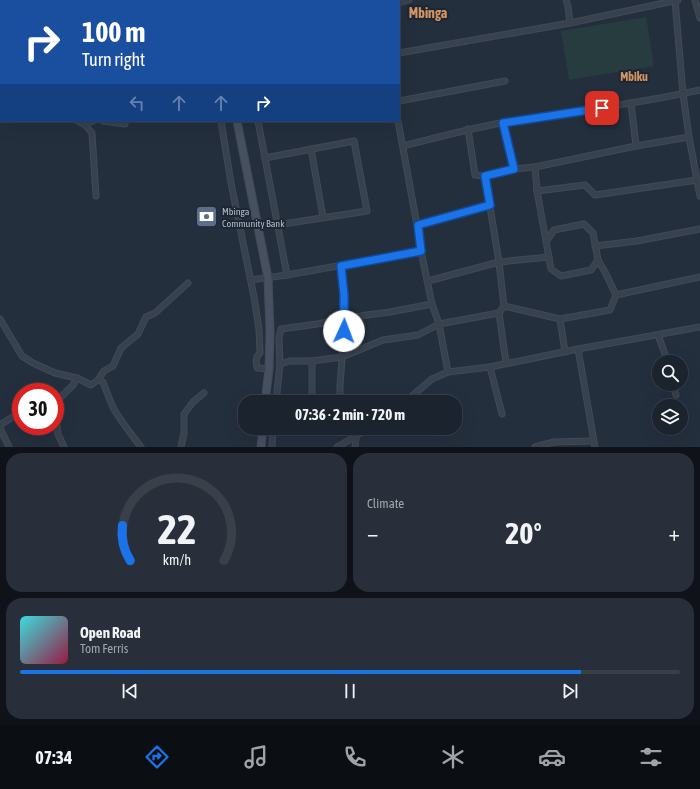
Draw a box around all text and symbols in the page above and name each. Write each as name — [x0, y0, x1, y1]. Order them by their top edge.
district label: Mbinga — [409, 5, 448, 21]
icon: right — [16, 16, 68, 68]
text: 100 m — [82, 16, 145, 48]
text: Turn right — [82, 49, 145, 70]
district label: Mbiku — [620, 70, 648, 84]
pin — [585, 91, 619, 125]
icon: left — [126, 92, 148, 114]
icon: ahead — [168, 92, 190, 114]
icon: ahead — [210, 92, 232, 114]
icon: right — [252, 92, 274, 114]
icon: arrive — [591, 97, 613, 119]
bank icon: Mbinga Community Bank — [194, 204, 220, 230]
place label: Mbinga Community Bank — [222, 206, 285, 229]
position arrow — [323, 310, 365, 352]
map controls — [652, 355, 688, 435]
button: search — [652, 355, 688, 391]
speed limit sign: 30 — [12, 383, 64, 435]
button: layers — [652, 399, 688, 435]
text: 07:36 · 2 min · 720 m — [295, 406, 405, 423]
text: Climate — [367, 496, 404, 511]
text: 22 — [157, 504, 196, 552]
text: 20° — [505, 516, 542, 550]
text: − — [367, 520, 378, 546]
text: + — [669, 520, 680, 546]
text: km/h — [162, 551, 191, 567]
text: Open Road — [80, 624, 141, 641]
text: Tom Ferris — [80, 641, 128, 656]
icon: previous — [119, 680, 141, 702]
icon: pause — [339, 680, 361, 702]
icon: next — [559, 680, 581, 702]
icon: directions — [143, 743, 171, 771]
icon: music — [242, 743, 270, 771]
icon: phone — [341, 743, 369, 771]
icon: climate — [439, 743, 467, 771]
icon: car — [538, 743, 566, 771]
icon: filters — [637, 743, 665, 771]
text: 07:34 — [35, 747, 72, 768]

